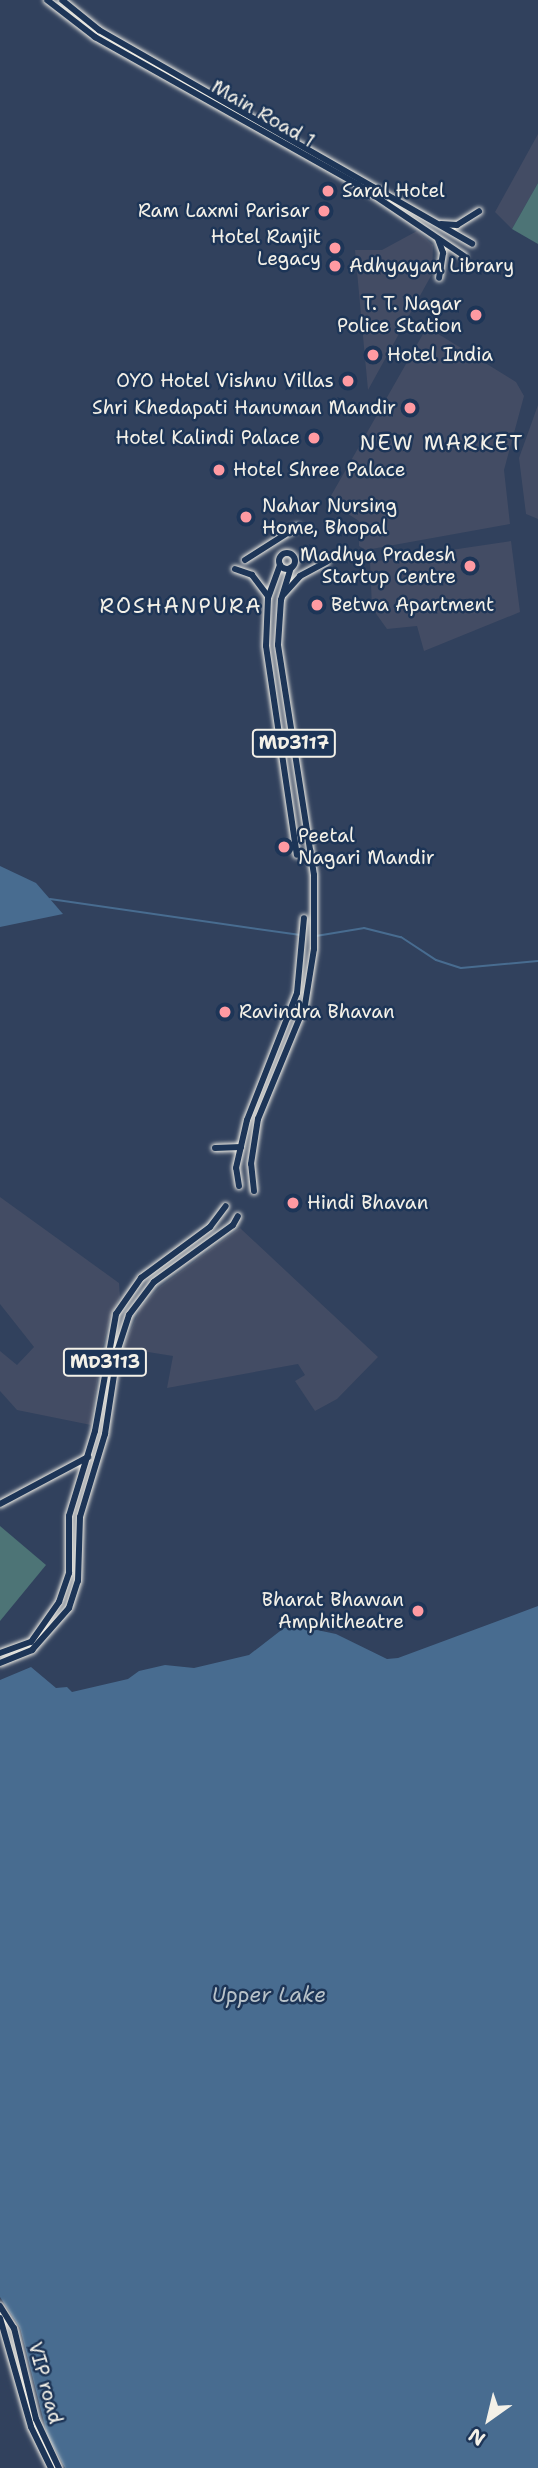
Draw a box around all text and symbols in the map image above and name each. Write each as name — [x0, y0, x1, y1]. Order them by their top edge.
street label: Main Road 1 — [207, 75, 319, 153]
place label: Saral Hotel — [342, 180, 445, 202]
marker: Saral Hotel — [320, 183, 336, 199]
place label: Ram Laxmi Parisar — [138, 200, 310, 222]
marker: Ram Laxmi Parisar — [316, 203, 332, 219]
place label: Hotel Ranjit Legacy — [211, 226, 321, 270]
marker: Hotel Ranjit Legacy — [327, 240, 343, 256]
place label: Adhyayan Library — [349, 255, 514, 277]
marker: Adhyayan Library — [327, 258, 343, 274]
place label: T. T. Nagar Police Station — [337, 293, 462, 337]
marker: T. T. Nagar Police Station — [468, 307, 484, 323]
place label: Hotel India — [387, 344, 493, 366]
marker: Hotel India — [365, 347, 381, 363]
place label: OYO Hotel Vishnu Villas — [116, 370, 334, 392]
marker: OYO Hotel Vishnu Villas — [340, 373, 356, 389]
place label: Shri Khedapati Hanuman Mandir — [92, 397, 396, 419]
marker: Shri Khedapati Hanuman Mandir — [402, 400, 418, 416]
place label: Hotel Kalindi Palace — [115, 427, 300, 449]
marker: Hotel Kalindi Palace — [306, 430, 322, 446]
district label: NEW MARKET — [361, 430, 523, 456]
place label: Hotel Shree Palace — [233, 459, 406, 481]
marker: Hotel Shree Palace — [211, 462, 227, 478]
place label: Nahar Nursing Home, Bhopal — [262, 495, 397, 539]
marker: Nahar Nursing Home, Bhopal — [236, 507, 256, 527]
place label: Madhya Pradesh Startup Centre — [300, 544, 456, 588]
marker: Madhya Pradesh Startup Centre — [462, 558, 478, 574]
district label: ROSHANPURA — [101, 593, 261, 619]
place label: Betwa Apartment — [331, 594, 494, 616]
marker: Betwa Apartment — [309, 597, 325, 613]
road number: MD3117 — [250, 728, 338, 758]
place label: Peetal Nagari Mandir — [298, 825, 435, 869]
marker: Peetal Nagari Mandir — [276, 839, 292, 855]
place label: Ravindra Bhavan — [239, 1001, 395, 1023]
marker: Ravindra Bhavan — [217, 1004, 233, 1020]
place label: Hindi Bhavan — [307, 1192, 428, 1214]
marker: Hindi Bhavan — [285, 1195, 301, 1211]
road number: MD3113 — [61, 1348, 149, 1377]
place label: Bharat Bhawan Amphitheatre — [262, 1589, 404, 1633]
marker: Bharat Bhawan Amphitheatre — [410, 1603, 426, 1619]
water label: Upper Lake — [212, 1982, 326, 2008]
street label: VIP road — [23, 2340, 67, 2426]
north arrow — [454, 2384, 524, 2454]
text: N — [464, 2422, 490, 2451]

